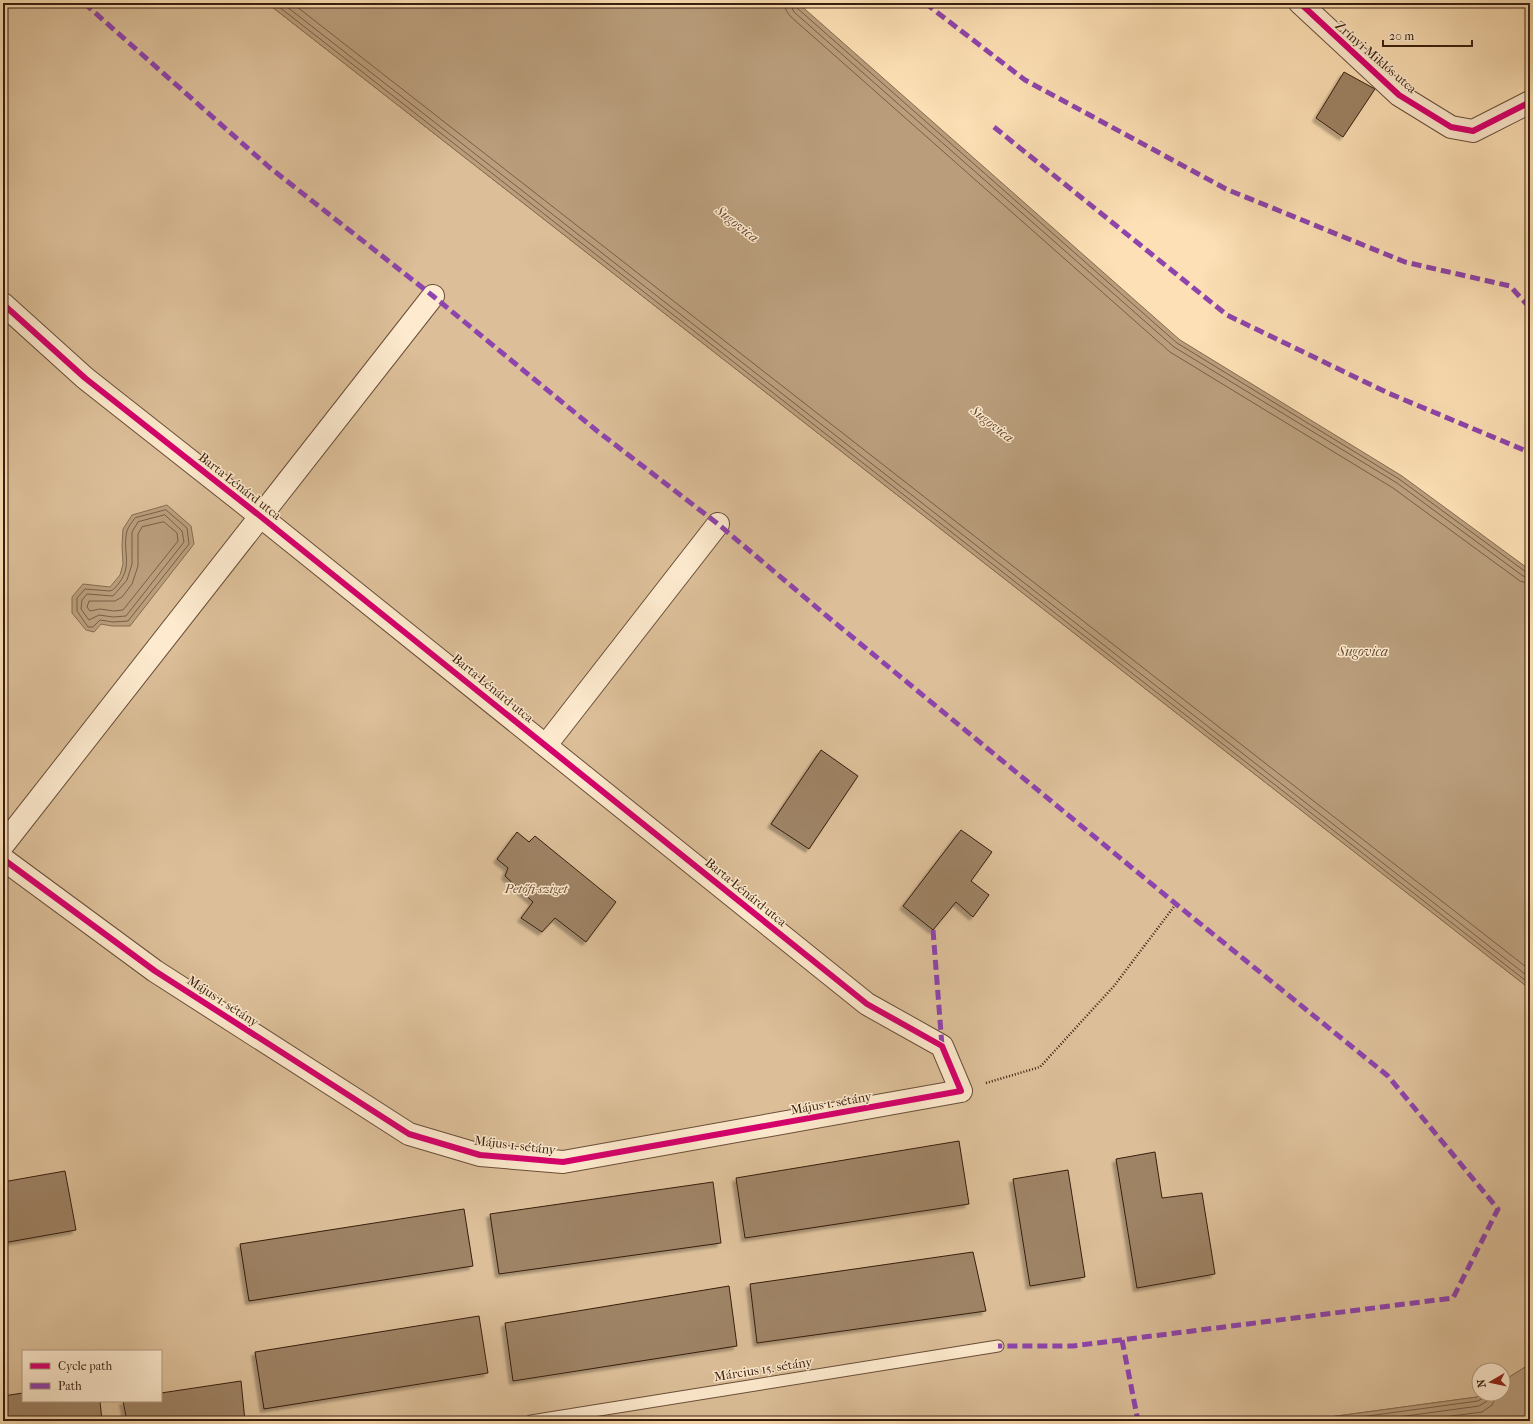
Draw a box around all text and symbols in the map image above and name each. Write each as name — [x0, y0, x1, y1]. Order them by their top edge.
street label: Zrínyi Miklós utca — [1332, 18, 1420, 97]
scale bar — [1383, 22, 1472, 48]
text: 20 m — [1389, 29, 1414, 43]
water label: Sugovica — [711, 201, 762, 246]
water label: Sugovica — [966, 401, 1017, 446]
street label: Barta Lénárd utca — [196, 449, 285, 523]
water label: Sugovica — [1337, 643, 1388, 660]
street label: Barta Lénárd utca — [449, 651, 537, 726]
street label: Barta Lénárd utca — [702, 855, 790, 930]
park label: Petőfi-sziget — [504, 881, 568, 896]
street label: Május 1. sétány — [185, 972, 262, 1030]
street label: Május 1. sétány — [789, 1088, 874, 1118]
street label: Május 1. sétány — [473, 1133, 558, 1158]
legend — [22, 1350, 162, 1402]
street label: Március 15. sétány — [713, 1354, 814, 1384]
text: Cycle path — [58, 1359, 113, 1373]
north arrow — [1471, 1362, 1511, 1402]
text: N — [1474, 1378, 1489, 1389]
text: Path — [58, 1379, 82, 1393]

